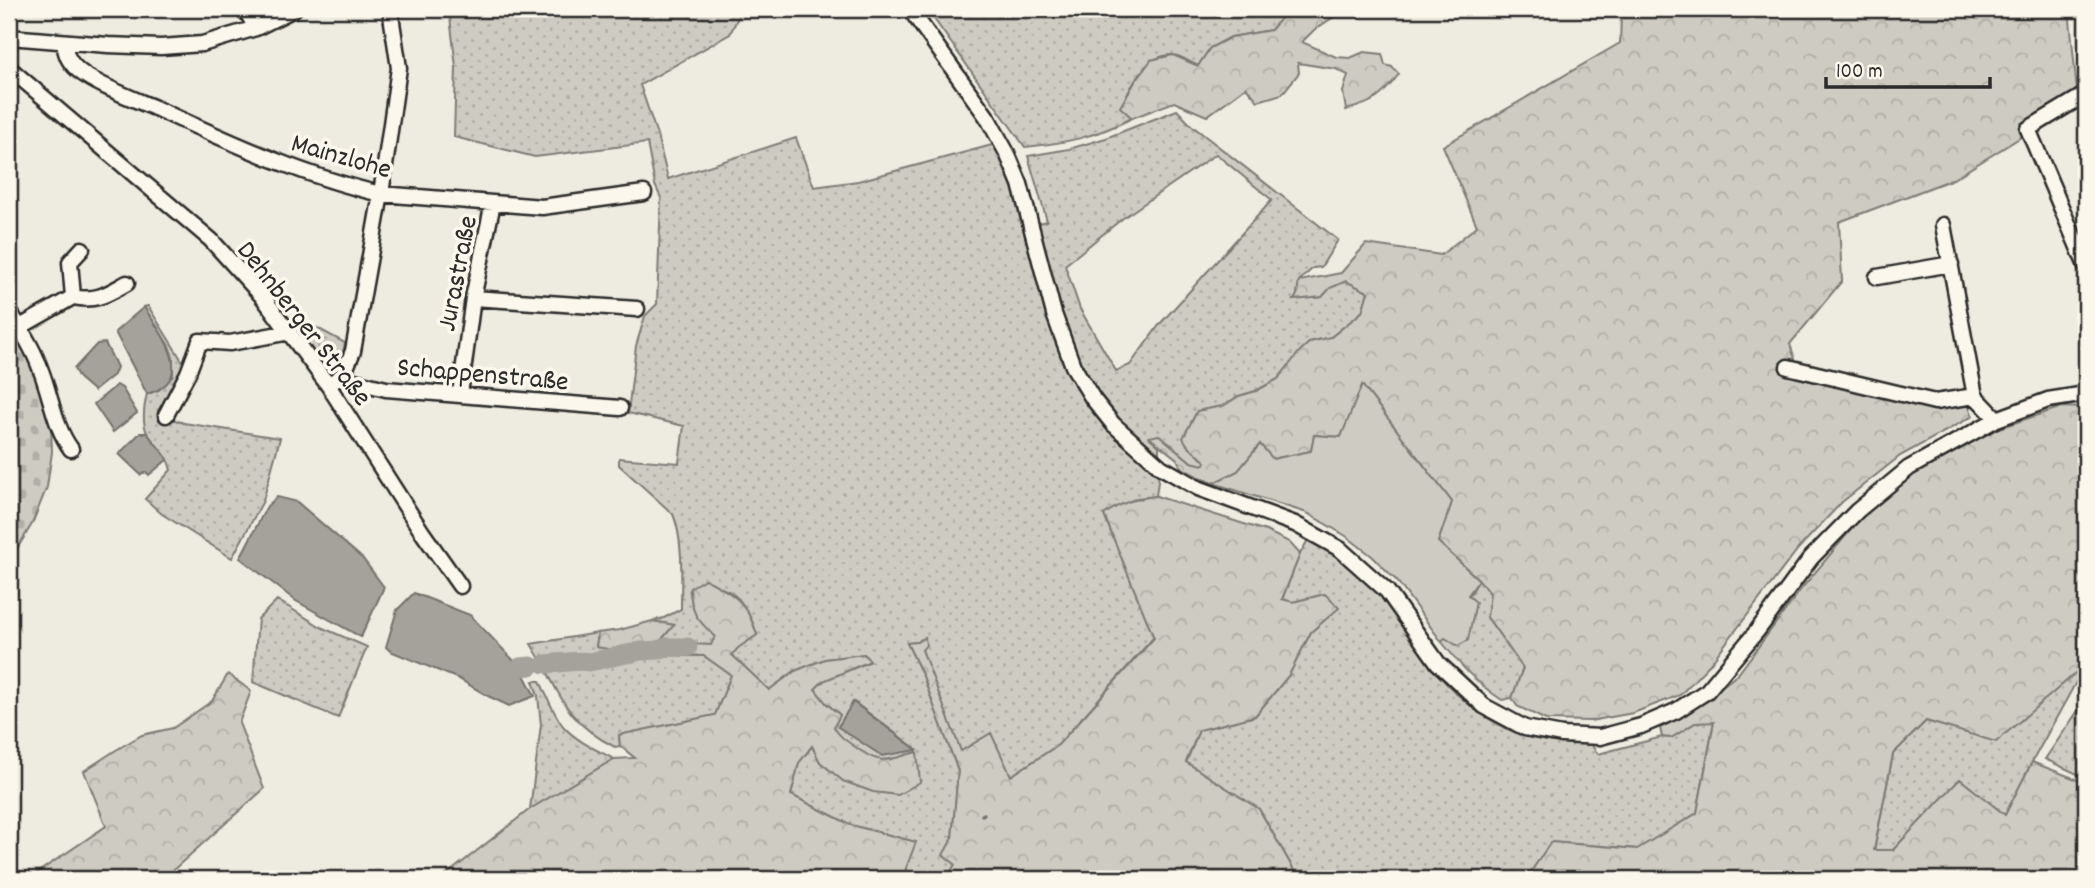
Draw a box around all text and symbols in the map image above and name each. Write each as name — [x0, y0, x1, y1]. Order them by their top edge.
scale bar — [1826, 46, 1990, 90]
text: 100 m — [1836, 58, 1883, 88]
street label: Mainzlohe — [286, 125, 395, 192]
street label: Jurastraße — [429, 213, 491, 335]
street label: Dehnberger Straße — [225, 234, 380, 416]
street label: Schappenstraße — [395, 350, 570, 404]

